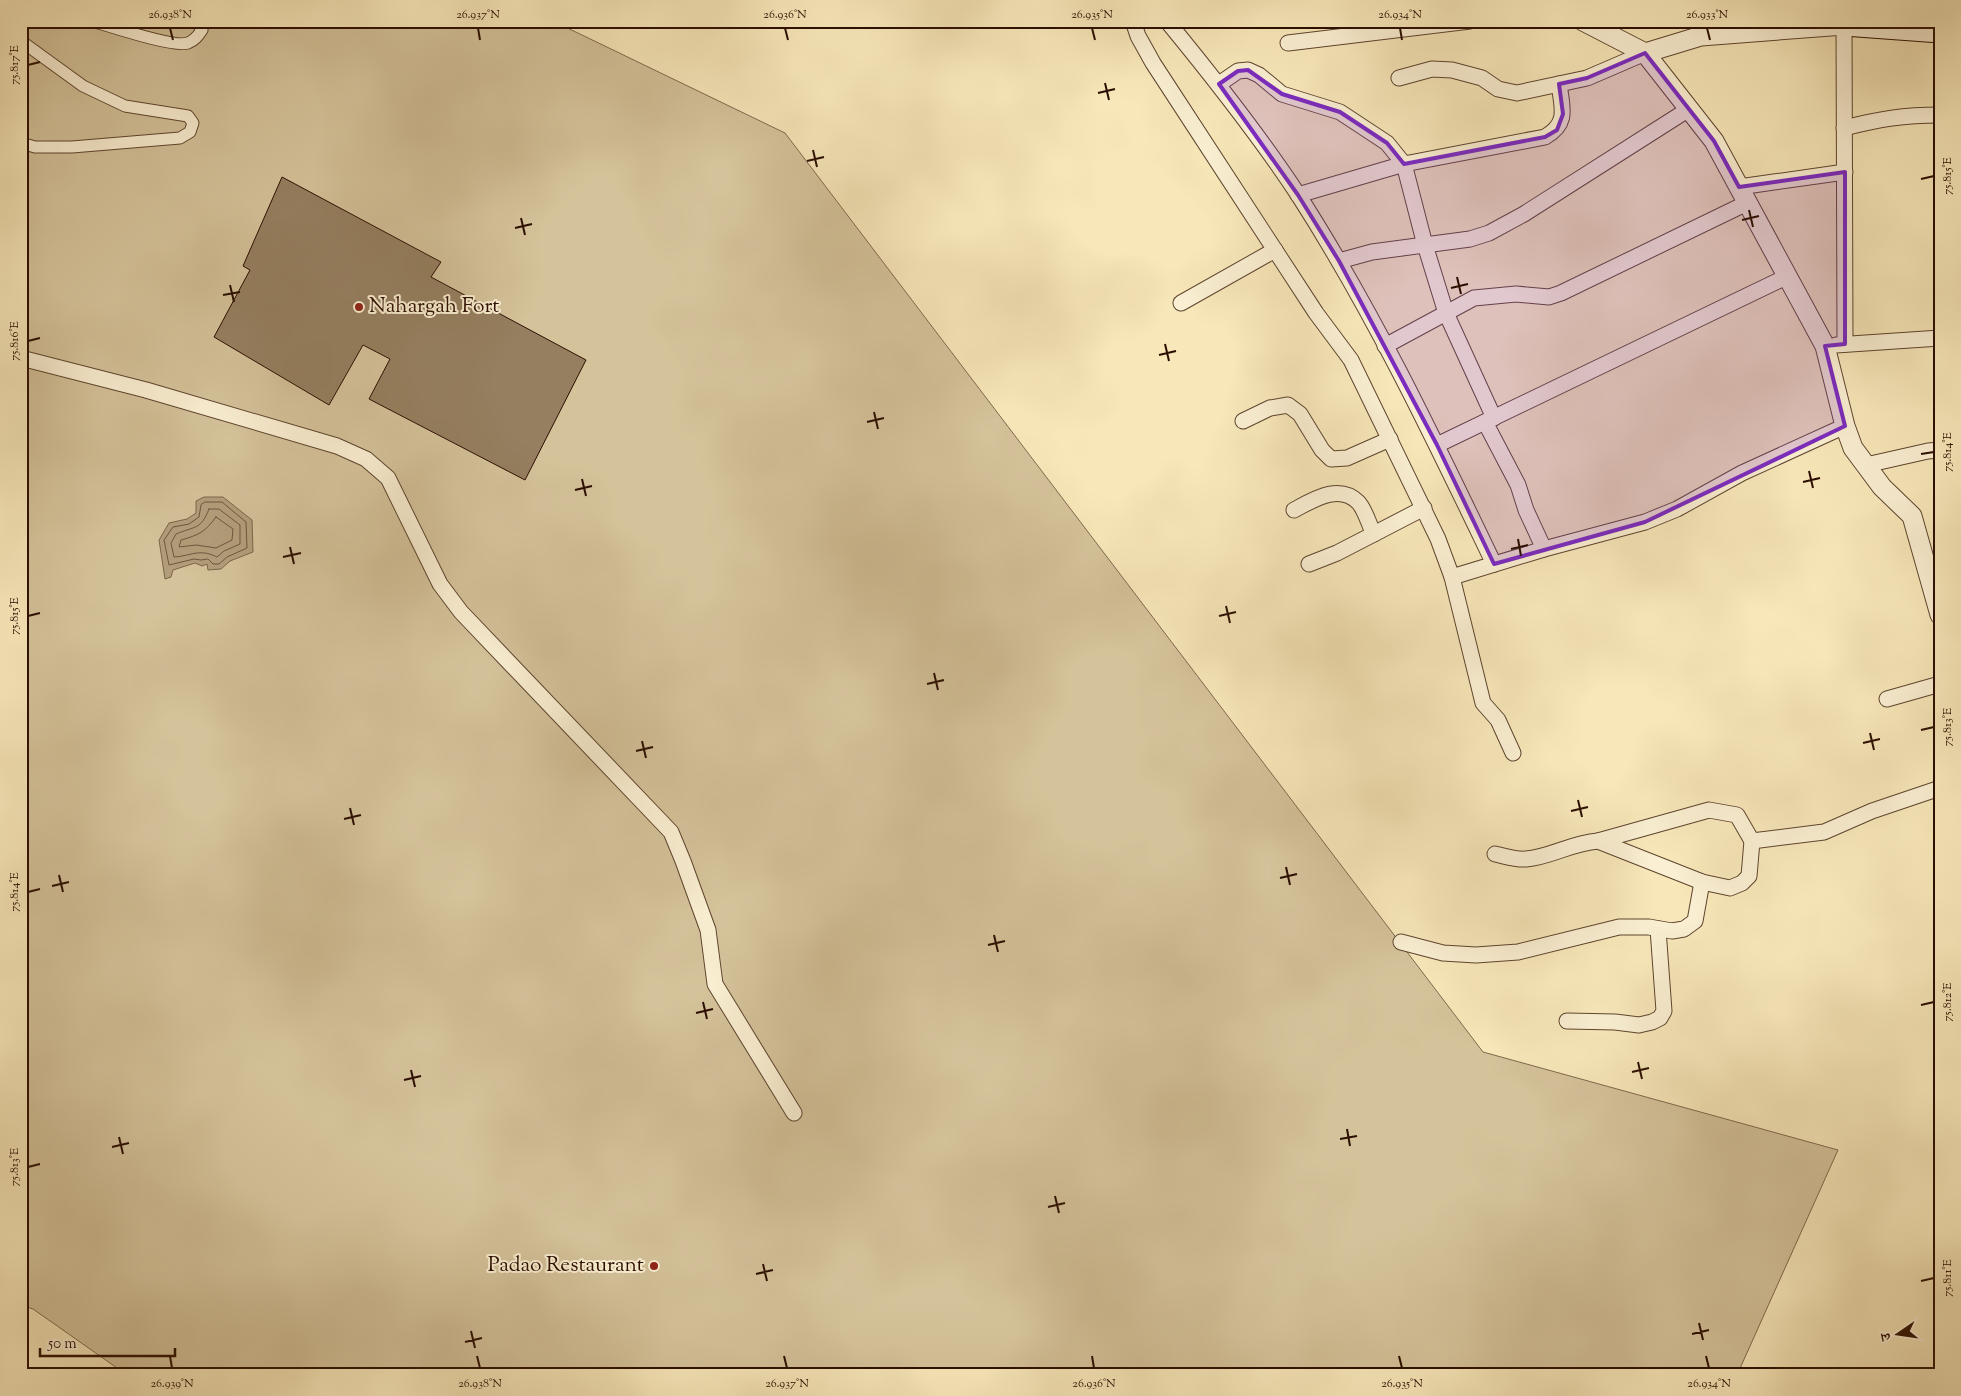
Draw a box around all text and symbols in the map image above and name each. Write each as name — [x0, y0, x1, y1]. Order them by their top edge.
text: 26.938°N — [148, 6, 192, 24]
text: 26.937°N — [456, 6, 500, 24]
text: 26.936°N — [763, 6, 807, 24]
text: 26.935°N — [1071, 6, 1113, 24]
text: 26.934°N — [1378, 6, 1422, 24]
text: 26.933°N — [1686, 6, 1729, 24]
text: 75.817°E — [6, 44, 24, 85]
text: 75.815°E — [1939, 156, 1957, 195]
place label: Nahargah Fort — [369, 292, 500, 322]
marker: Nahargah Fort — [353, 301, 365, 313]
text: 75.816°E — [6, 320, 24, 361]
text: 75.814°E — [1939, 431, 1957, 472]
text: 75.815°E — [6, 596, 24, 635]
text: 75.813°E — [1939, 707, 1957, 746]
text: 75.814°E — [6, 871, 24, 912]
text: 75.812°E — [1939, 982, 1957, 1021]
text: 75.813°E — [6, 1147, 24, 1186]
place label: Padao Restaurant — [488, 1251, 644, 1281]
text: 75.811°E — [1939, 1258, 1957, 1297]
marker: Padao Restaurant — [648, 1260, 660, 1272]
north arrow — [1874, 1308, 1924, 1358]
scale bar — [40, 1326, 175, 1358]
text: उ — [1877, 1330, 1898, 1343]
text: 50 m — [47, 1334, 77, 1355]
text: 26.939°N — [151, 1375, 194, 1393]
text: 26.938°N — [458, 1375, 502, 1393]
text: 26.937°N — [765, 1375, 809, 1393]
text: 26.936°N — [1072, 1375, 1116, 1393]
text: 26.935°N — [1381, 1375, 1423, 1393]
text: 26.934°N — [1687, 1375, 1731, 1393]

